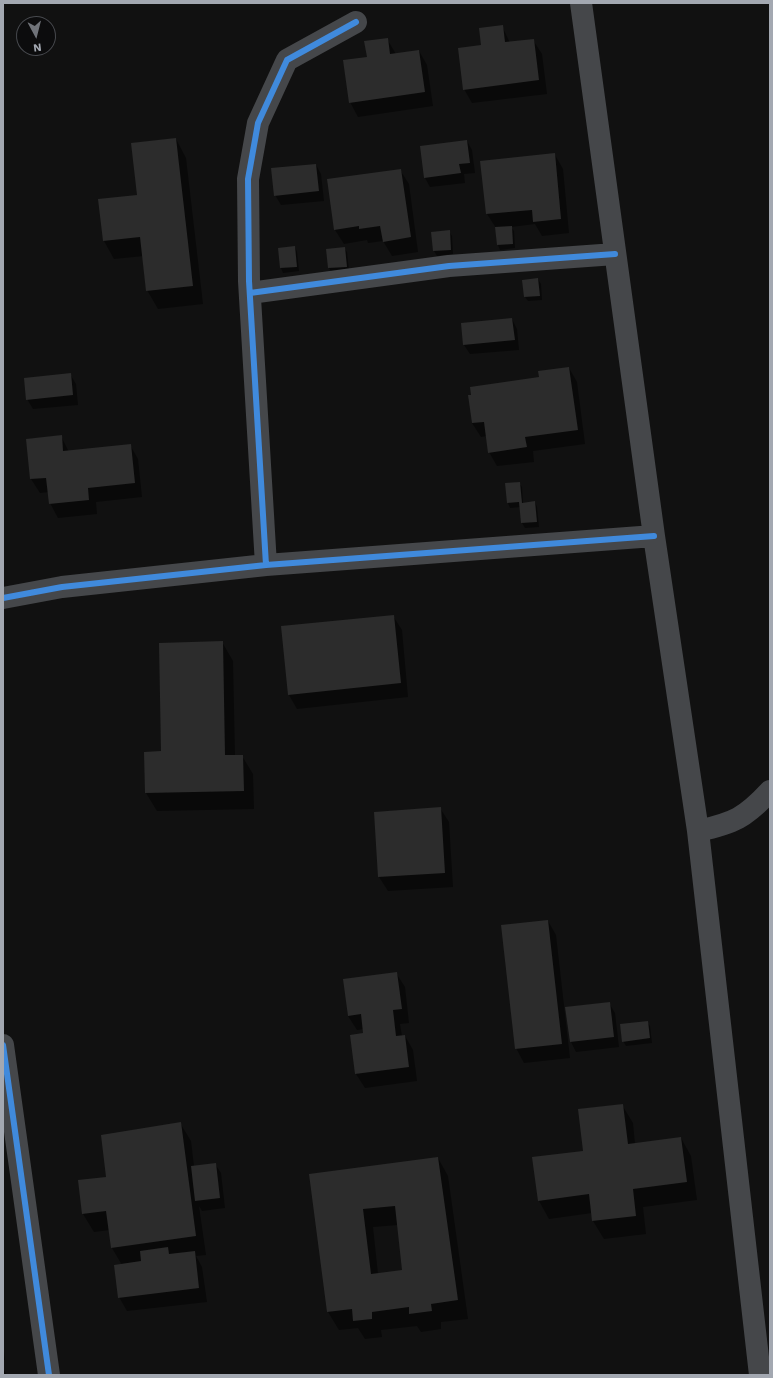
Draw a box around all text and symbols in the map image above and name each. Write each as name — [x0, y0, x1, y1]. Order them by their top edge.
north arrow — [16, 16, 56, 56]
text: N — [33, 40, 42, 54]

